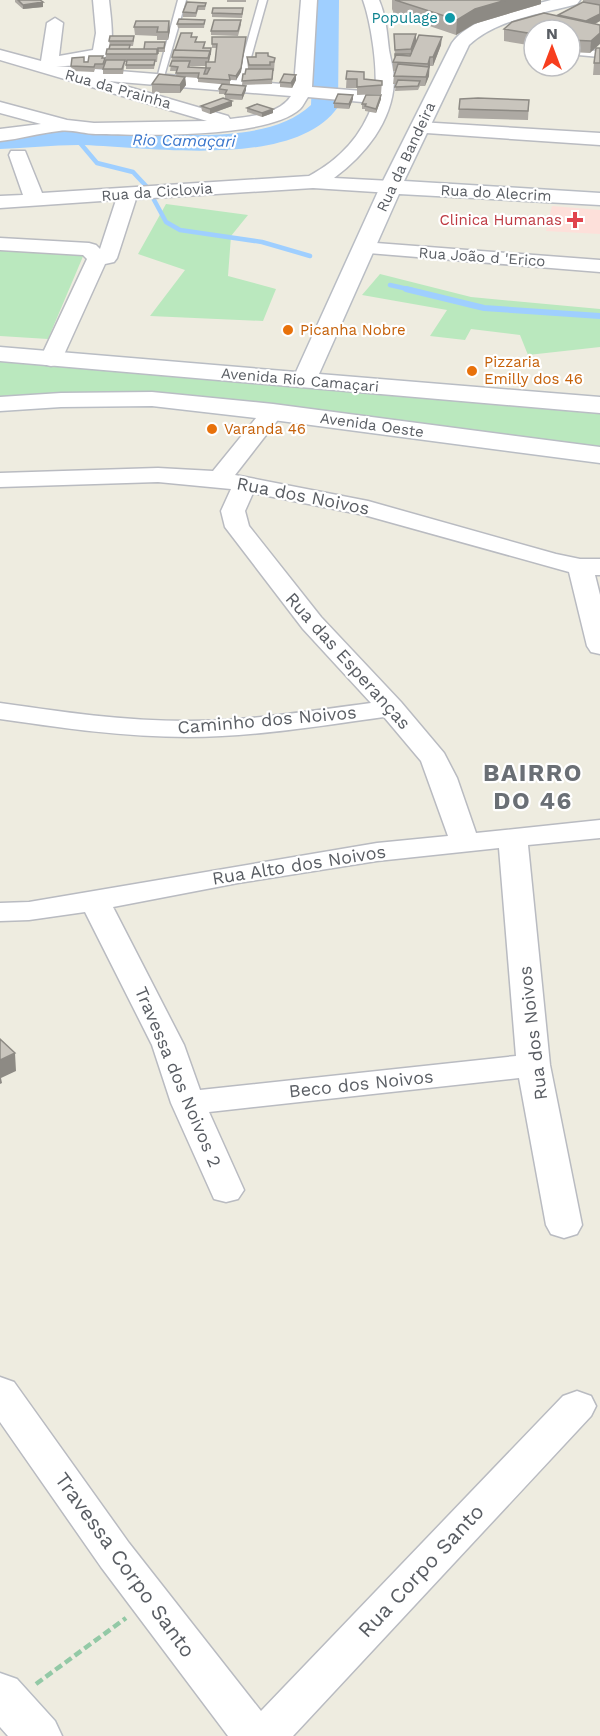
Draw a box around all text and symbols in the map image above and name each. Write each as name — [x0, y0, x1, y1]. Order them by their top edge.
place label: Populage — [372, 9, 438, 27]
marker: Populage — [443, 11, 457, 25]
north arrow — [522, 18, 582, 78]
text: N — [546, 24, 558, 43]
street label: Rua da Prainha — [63, 65, 174, 113]
street label: Rua da Bandeira — [373, 99, 440, 215]
water label: Rio Camaçari — [132, 130, 237, 151]
street label: Rua da Ciclovia — [101, 179, 214, 205]
street label: Rua do Alecrim — [440, 181, 552, 205]
place label: Clinica Humanas — [440, 211, 562, 229]
marker: Clinica Humanas — [566, 211, 584, 229]
street label: Rua João d 'Erico — [418, 244, 546, 270]
place label: Picanha Nobre — [300, 321, 406, 339]
marker: Picanha Nobre — [281, 323, 295, 337]
place label: Pizzaria Emilly dos 46 — [484, 353, 583, 388]
street label: Avenida Rio Camaçari — [220, 364, 380, 396]
marker: Pizzaria Emilly dos 46 — [465, 364, 479, 378]
street label: Avenida Oeste — [319, 409, 425, 441]
place label: Varanda 46 — [224, 420, 306, 438]
marker: Varanda 46 — [205, 422, 219, 436]
street label: Rua dos Noivos — [235, 472, 371, 519]
street label: Rua das Esperanças — [281, 588, 415, 733]
street label: Caminho dos Noivos — [177, 701, 357, 738]
district label: BAIRRO DO 46 — [483, 759, 583, 815]
street label: Rua Alto dos Noivos — [211, 840, 387, 889]
street label: Rua dos Noivos — [514, 965, 551, 1101]
street label: Travessa dos Noivos 2 — [131, 983, 226, 1170]
street label: Beco dos Noivos — [288, 1065, 434, 1102]
street label: Travessa Corpo Santo — [50, 1467, 201, 1662]
street label: Rua Corpo Santo — [352, 1499, 489, 1643]

